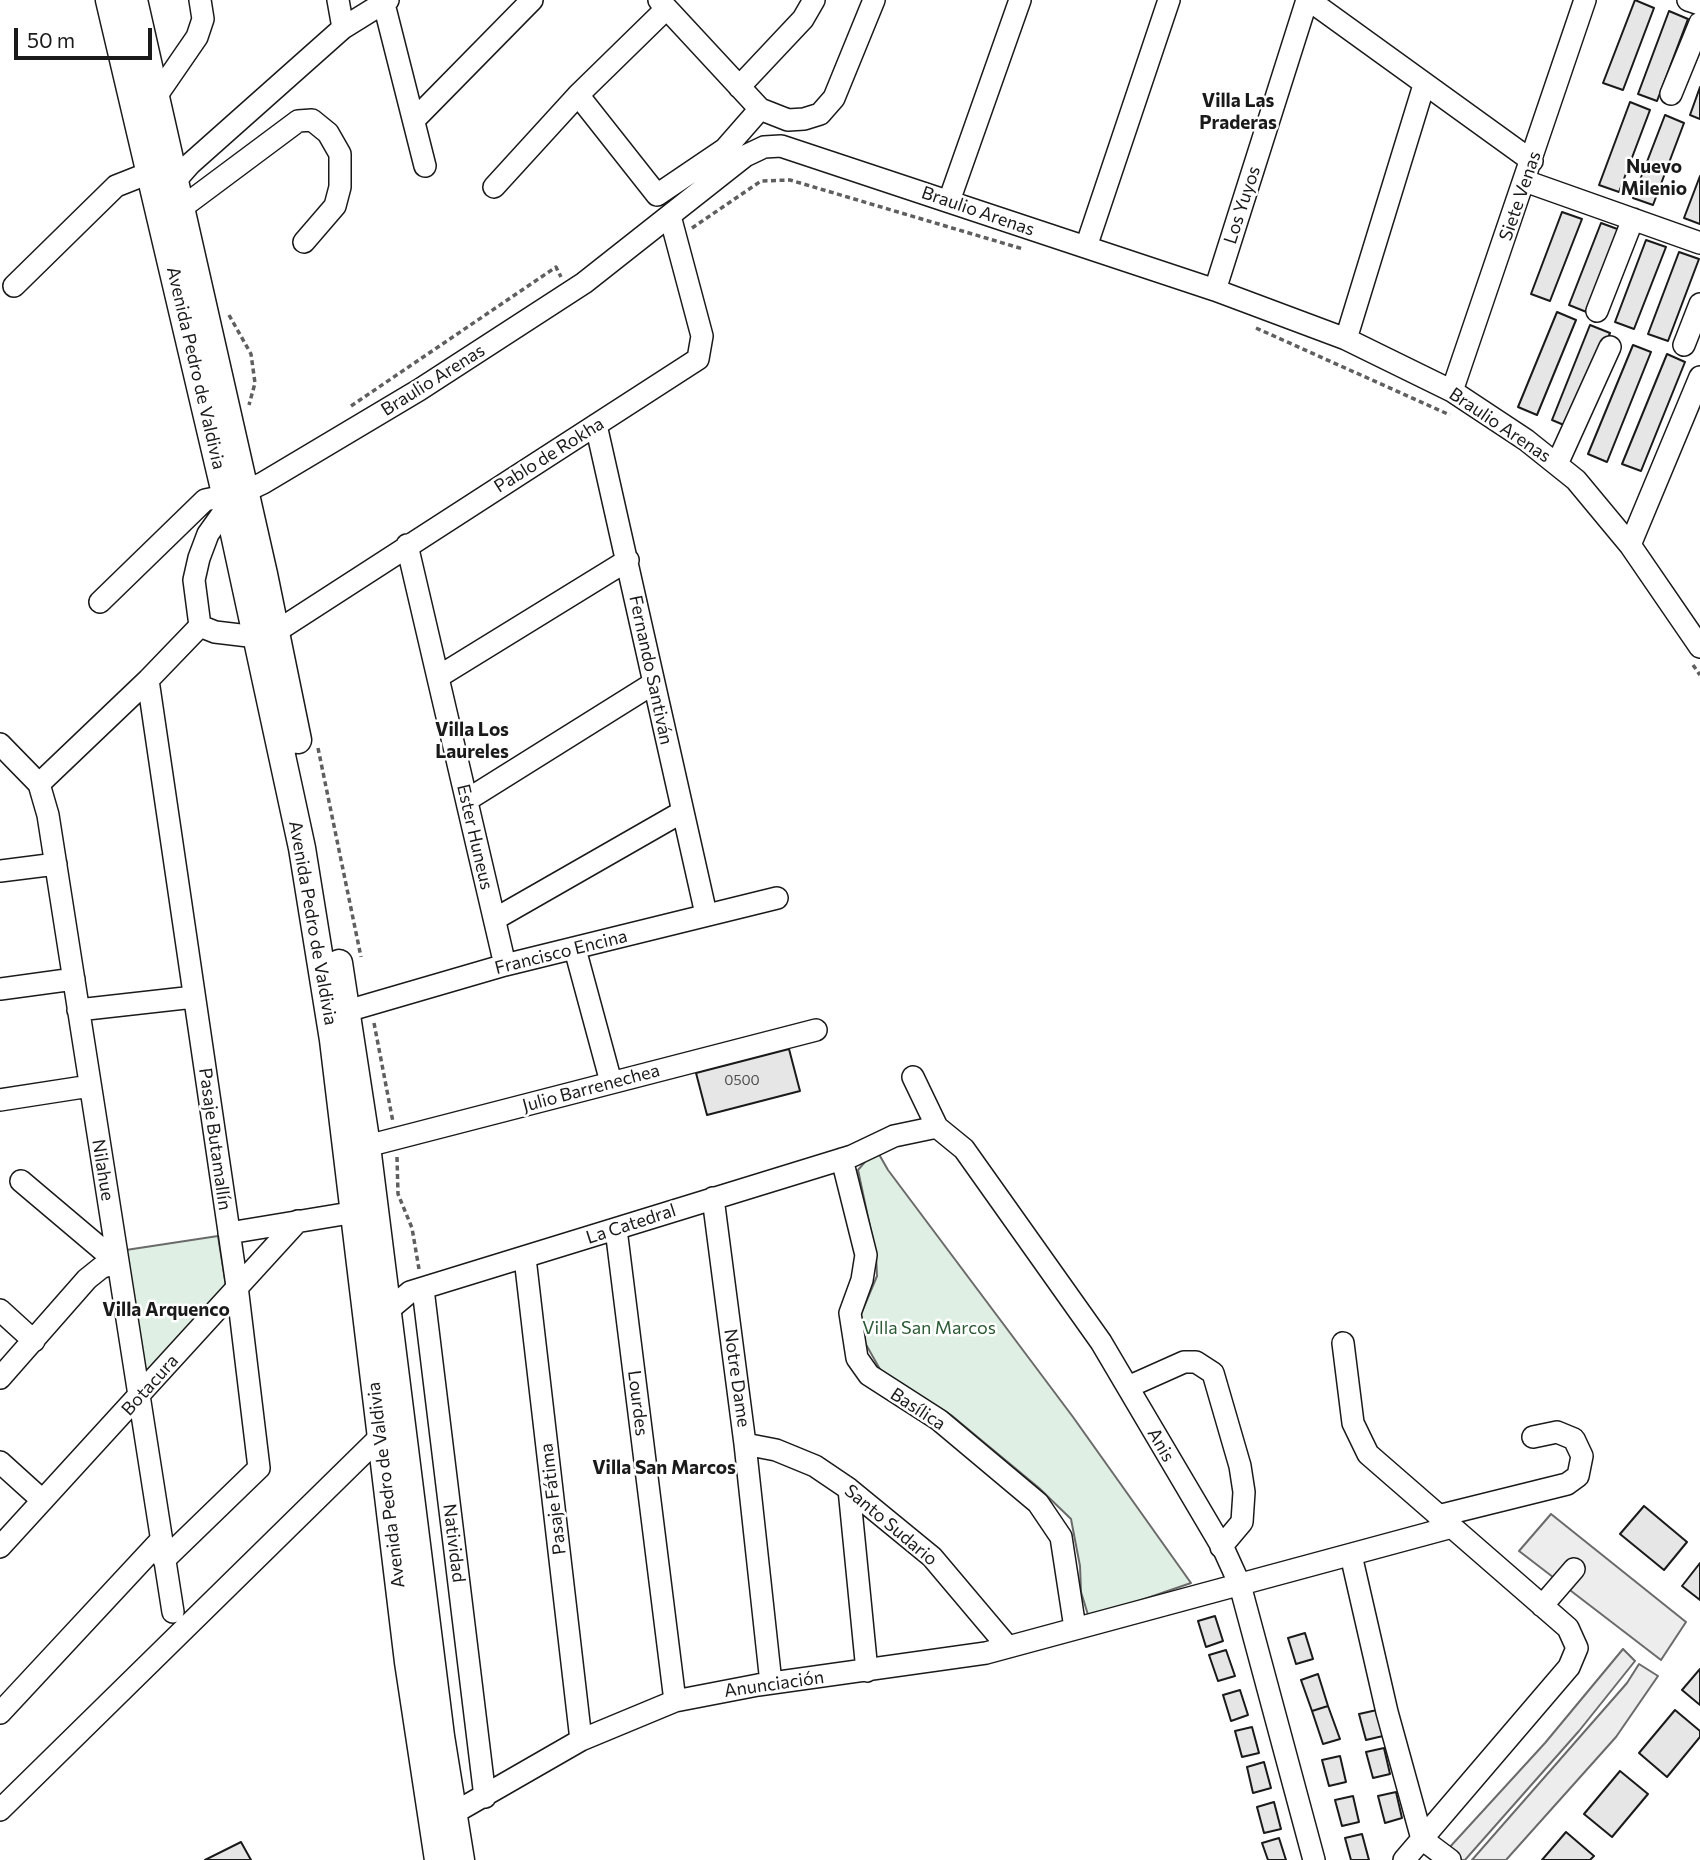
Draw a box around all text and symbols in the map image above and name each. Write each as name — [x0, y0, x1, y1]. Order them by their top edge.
scale bar — [18, 14, 156, 58]
text: 50 m — [27, 27, 75, 52]
district label: Villa Las Praderas — [1199, 90, 1277, 134]
street label: Siete Venas — [1495, 148, 1545, 244]
district label: Nuevo Milenio — [1621, 156, 1687, 200]
street label: Los Yuyos — [1219, 163, 1265, 247]
street label: Braulio Arenas — [919, 182, 1037, 240]
street label: Avenida Pedro de Valdivia — [162, 265, 230, 471]
street label: Braulio Arenas — [377, 340, 489, 420]
street label: Braulio Arenas — [1445, 383, 1555, 467]
street label: Pablo de Rokha — [490, 413, 608, 497]
street label: Fernando Santiván — [625, 593, 677, 747]
district label: Villa Los Laureles — [435, 719, 509, 763]
street label: Ester Huneus — [452, 782, 498, 892]
street label: Avenida Pedro de Valdivia — [284, 819, 342, 1027]
street label: Francisco Encina — [492, 925, 630, 979]
street label: Julio Barrenechea — [520, 1059, 662, 1117]
street label: Pasaje Butamallín — [194, 1066, 236, 1212]
house number: 0500 — [724, 1072, 760, 1088]
street label: Nilahue — [87, 1138, 119, 1202]
street label: La Catedral — [583, 1199, 679, 1249]
district label: Villa Arquenco — [102, 1299, 230, 1321]
park label: Villa San Marcos — [862, 1317, 996, 1339]
street label: Notre Dame — [719, 1327, 755, 1429]
street label: Botacura — [117, 1350, 183, 1420]
street label: Lourdes — [623, 1369, 653, 1437]
street label: Avenida Pedro de Valdivia — [363, 1381, 409, 1589]
street label: Basílica — [886, 1383, 950, 1435]
street label: Anis — [1143, 1424, 1179, 1466]
street label: Pasaje Fátima — [535, 1442, 571, 1556]
district label: Villa San Marcos — [592, 1457, 736, 1479]
street label: Santo Sudario — [840, 1480, 942, 1570]
street label: Natividad — [438, 1502, 470, 1584]
street label: Anunciación — [723, 1666, 825, 1702]

